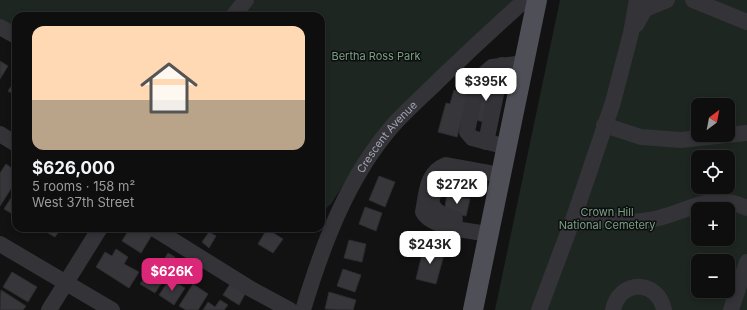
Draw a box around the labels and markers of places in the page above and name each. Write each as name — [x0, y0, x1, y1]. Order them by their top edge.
pin: $395K — [458, 68, 514, 102]
pin: $272K — [429, 171, 485, 205]
pin: $243K — [402, 231, 458, 265]
pin: $626K — [144, 258, 200, 292]

